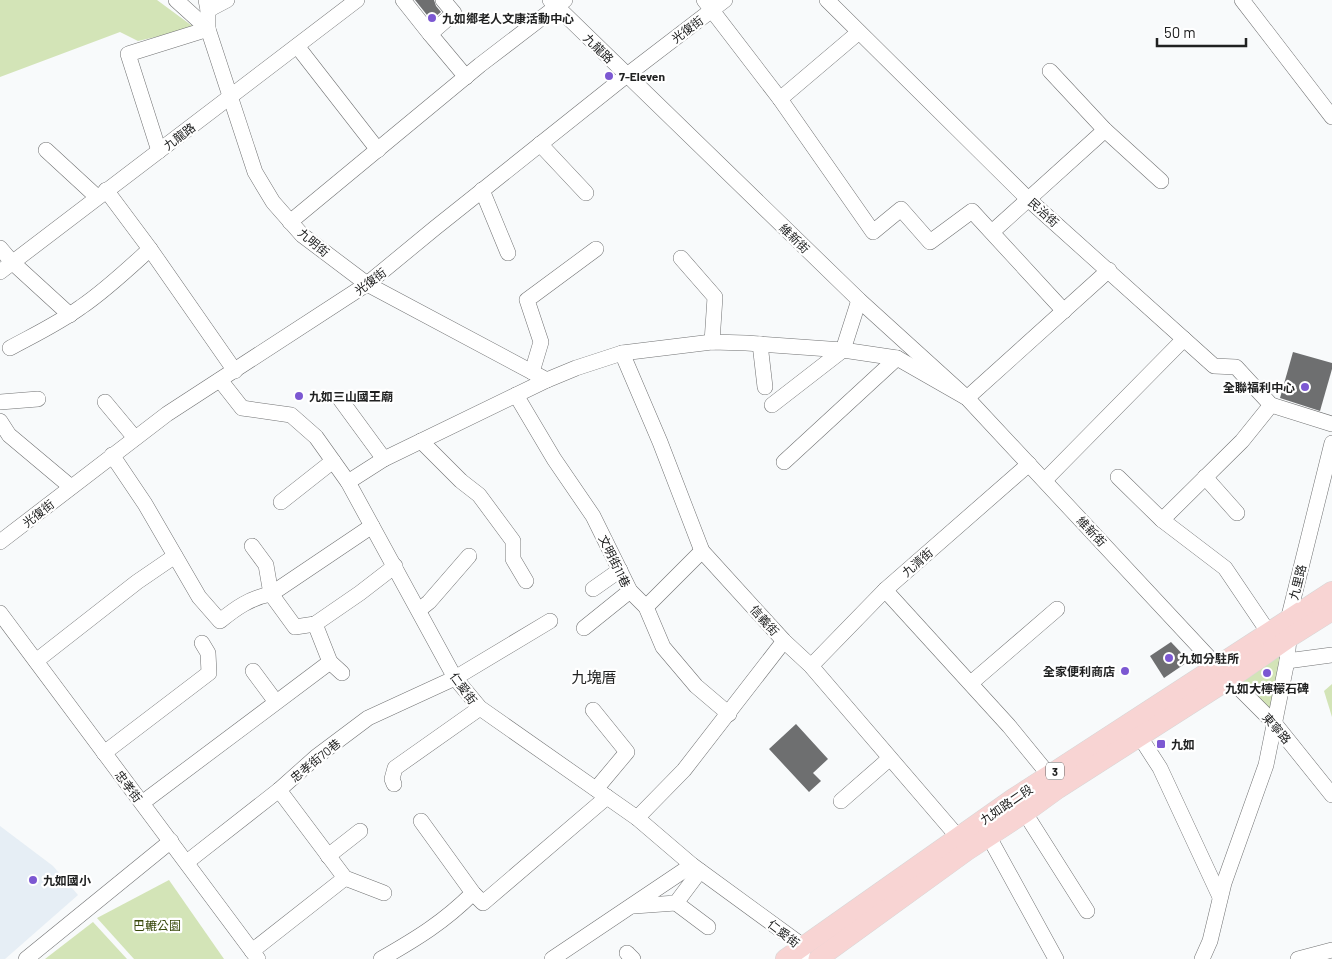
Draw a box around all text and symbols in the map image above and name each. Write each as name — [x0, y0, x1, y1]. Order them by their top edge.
place label: 九如鄉老人文康活動中心 — [442, 11, 574, 25]
marker: 九如鄉老人文康活動中心 — [426, 12, 438, 24]
street label: 光復街 — [668, 13, 706, 45]
scale bar — [1157, 15, 1246, 47]
text: 50 m — [1164, 23, 1196, 41]
street label: 九龍路 — [581, 30, 617, 66]
place label: 7-Eleven — [619, 69, 665, 83]
marker: 7-Eleven — [603, 70, 615, 82]
street label: 九龍路 — [160, 120, 198, 152]
street label: 民治街 — [1026, 195, 1062, 229]
street label: 維新街 — [777, 220, 813, 256]
street label: 九明街 — [296, 225, 332, 259]
street label: 光復街 — [351, 265, 389, 297]
place label: 全聯福利中心 — [1223, 380, 1295, 394]
marker: 全聯福利中心 — [1299, 381, 1311, 393]
place label: 九如三山國王廟 — [309, 389, 393, 403]
marker: 九如三山國王廟 — [293, 390, 305, 402]
street label: 光復街 — [20, 496, 56, 530]
street label: 維新街 — [1075, 513, 1109, 549]
street label: 文明街11巷 — [596, 533, 634, 589]
street label: 九清街 — [899, 545, 935, 579]
street label: 九里路 — [1286, 563, 1308, 601]
street label: 信義街 — [748, 602, 782, 638]
place label: 九如分駐所 — [1179, 651, 1239, 665]
marker: 九如分駐所 — [1163, 652, 1175, 664]
place label: 全家便利商店 — [1043, 664, 1115, 678]
marker: 全家便利商店 — [1119, 665, 1131, 677]
marker: 九如大檸檬石碑 — [1261, 667, 1273, 679]
district label: 九塊厝 — [571, 668, 617, 686]
street label: 仁愛街 — [448, 669, 480, 707]
place label: 九如大檸檬石碑 — [1225, 681, 1309, 695]
street label: 東寧路 — [1260, 710, 1294, 746]
street label: 忠孝街70巷 — [287, 736, 343, 784]
place label: 九如 — [1171, 737, 1195, 751]
marker: 九如 — [1155, 738, 1167, 750]
road number: 3 — [1046, 762, 1064, 779]
street label: 忠孝街 — [113, 767, 145, 805]
street label: 九如路二段 — [977, 781, 1035, 827]
place label: 九如國小 — [43, 873, 91, 887]
marker: 九如國小 — [27, 874, 39, 886]
street label: 仁愛街 — [766, 916, 802, 950]
park label: 巴轆公園 — [133, 918, 181, 932]

